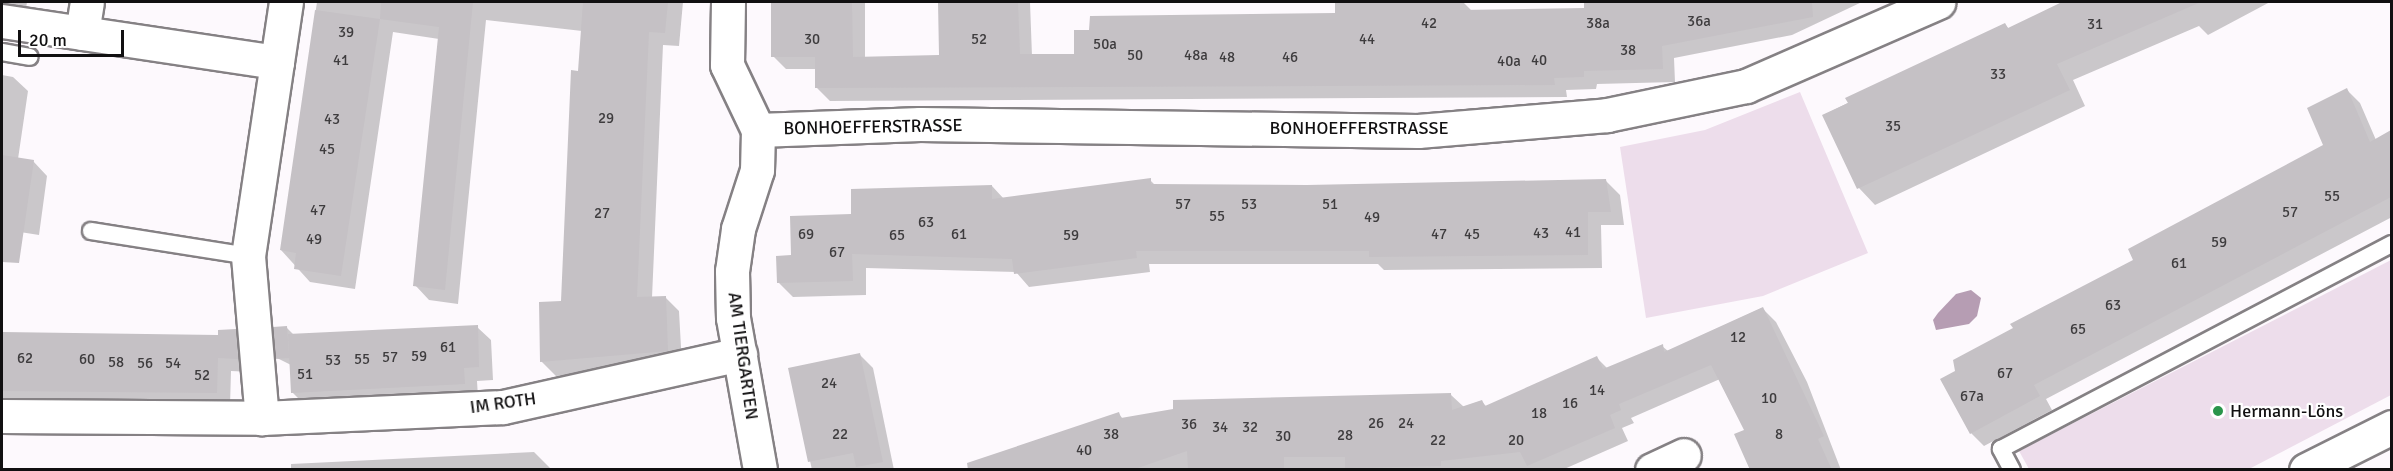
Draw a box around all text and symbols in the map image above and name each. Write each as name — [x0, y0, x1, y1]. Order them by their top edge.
house number: 36a — [1687, 13, 1711, 31]
house number: 42 — [1421, 15, 1437, 33]
house number: 38a — [1586, 15, 1610, 33]
house number: 31 — [2087, 16, 2103, 34]
scale bar — [21, 18, 128, 56]
house number: 39 — [338, 24, 354, 42]
text: 20 m — [29, 29, 67, 51]
house number: 30 — [804, 31, 820, 49]
house number: 52 — [971, 31, 987, 49]
house number: 44 — [1359, 31, 1375, 49]
house number: 50a — [1093, 36, 1117, 54]
house number: 38 — [1620, 42, 1636, 60]
house number: 50 — [1127, 47, 1143, 65]
house number: 48a — [1184, 47, 1208, 65]
house number: 48 — [1219, 49, 1235, 67]
house number: 46 — [1282, 49, 1298, 67]
house number: 41 — [333, 52, 349, 70]
house number: 40 — [1531, 52, 1547, 70]
house number: 40a — [1497, 53, 1521, 71]
house number: 33 — [1990, 66, 2006, 84]
house number: 29 — [598, 110, 614, 128]
house number: 43 — [324, 111, 340, 129]
street label: BONHOEFFERSTRASSE — [783, 115, 963, 139]
street label: BONHOEFFERSTRASSE — [1269, 117, 1449, 139]
house number: 35 — [1885, 118, 1901, 136]
house number: 45 — [319, 141, 335, 159]
house number: 55 — [2324, 188, 2340, 206]
house number: 57 — [1175, 196, 1191, 214]
house number: 53 — [1241, 196, 1257, 214]
house number: 51 — [1322, 196, 1338, 214]
house number: 47 — [310, 202, 326, 220]
house number: 57 — [2282, 204, 2298, 222]
house number: 27 — [594, 205, 610, 223]
house number: 55 — [1209, 208, 1225, 226]
house number: 49 — [1364, 209, 1380, 227]
house number: 63 — [918, 214, 934, 232]
house number: 41 — [1565, 224, 1581, 242]
house number: 43 — [1533, 225, 1549, 243]
house number: 69 — [798, 226, 814, 244]
house number: 61 — [951, 226, 967, 244]
house number: 47 — [1431, 226, 1447, 244]
house number: 45 — [1464, 226, 1480, 244]
house number: 65 — [889, 227, 905, 245]
house number: 59 — [1063, 227, 1079, 245]
house number: 49 — [306, 231, 322, 249]
house number: 59 — [2211, 234, 2227, 252]
house number: 67 — [829, 244, 845, 262]
house number: 61 — [2171, 255, 2187, 273]
street label: AM TIERGARTEN — [723, 291, 763, 421]
house number: 63 — [2105, 297, 2121, 315]
house number: 65 — [2070, 321, 2086, 339]
house number: 12 — [1730, 329, 1746, 347]
house number: 61 — [440, 339, 456, 357]
house number: 59 — [411, 348, 427, 366]
house number: 57 — [382, 349, 398, 367]
house number: 62 — [17, 350, 33, 368]
house number: 60 — [79, 351, 95, 369]
house number: 55 — [354, 351, 370, 369]
house number: 53 — [325, 352, 341, 370]
house number: 58 — [108, 354, 124, 372]
house number: 56 — [137, 355, 153, 373]
house number: 54 — [165, 355, 181, 373]
house number: 67 — [1997, 365, 2013, 383]
house number: 51 — [297, 366, 313, 384]
house number: 52 — [194, 367, 210, 385]
house number: 24 — [821, 375, 837, 393]
house number: 14 — [1589, 382, 1605, 400]
street label: IM ROTH — [468, 388, 538, 418]
house number: 67a — [1960, 388, 1984, 406]
house number: 10 — [1761, 390, 1777, 408]
house number: 16 — [1562, 395, 1578, 413]
place label: Hermann-Löns — [2230, 400, 2343, 422]
marker: Hermann-Löns — [2211, 404, 2225, 418]
house number: 18 — [1531, 405, 1547, 423]
house number: 26 — [1368, 415, 1384, 433]
house number: 24 — [1398, 415, 1414, 433]
house number: 36 — [1181, 416, 1197, 434]
house number: 34 — [1212, 419, 1228, 437]
house number: 32 — [1242, 419, 1258, 437]
house number: 22 — [832, 426, 848, 444]
house number: 38 — [1103, 426, 1119, 444]
house number: 8 — [1775, 426, 1783, 444]
house number: 28 — [1337, 427, 1353, 445]
house number: 30 — [1275, 428, 1291, 446]
house number: 22 — [1430, 432, 1446, 450]
house number: 20 — [1508, 432, 1524, 450]
house number: 40 — [1076, 442, 1092, 460]

